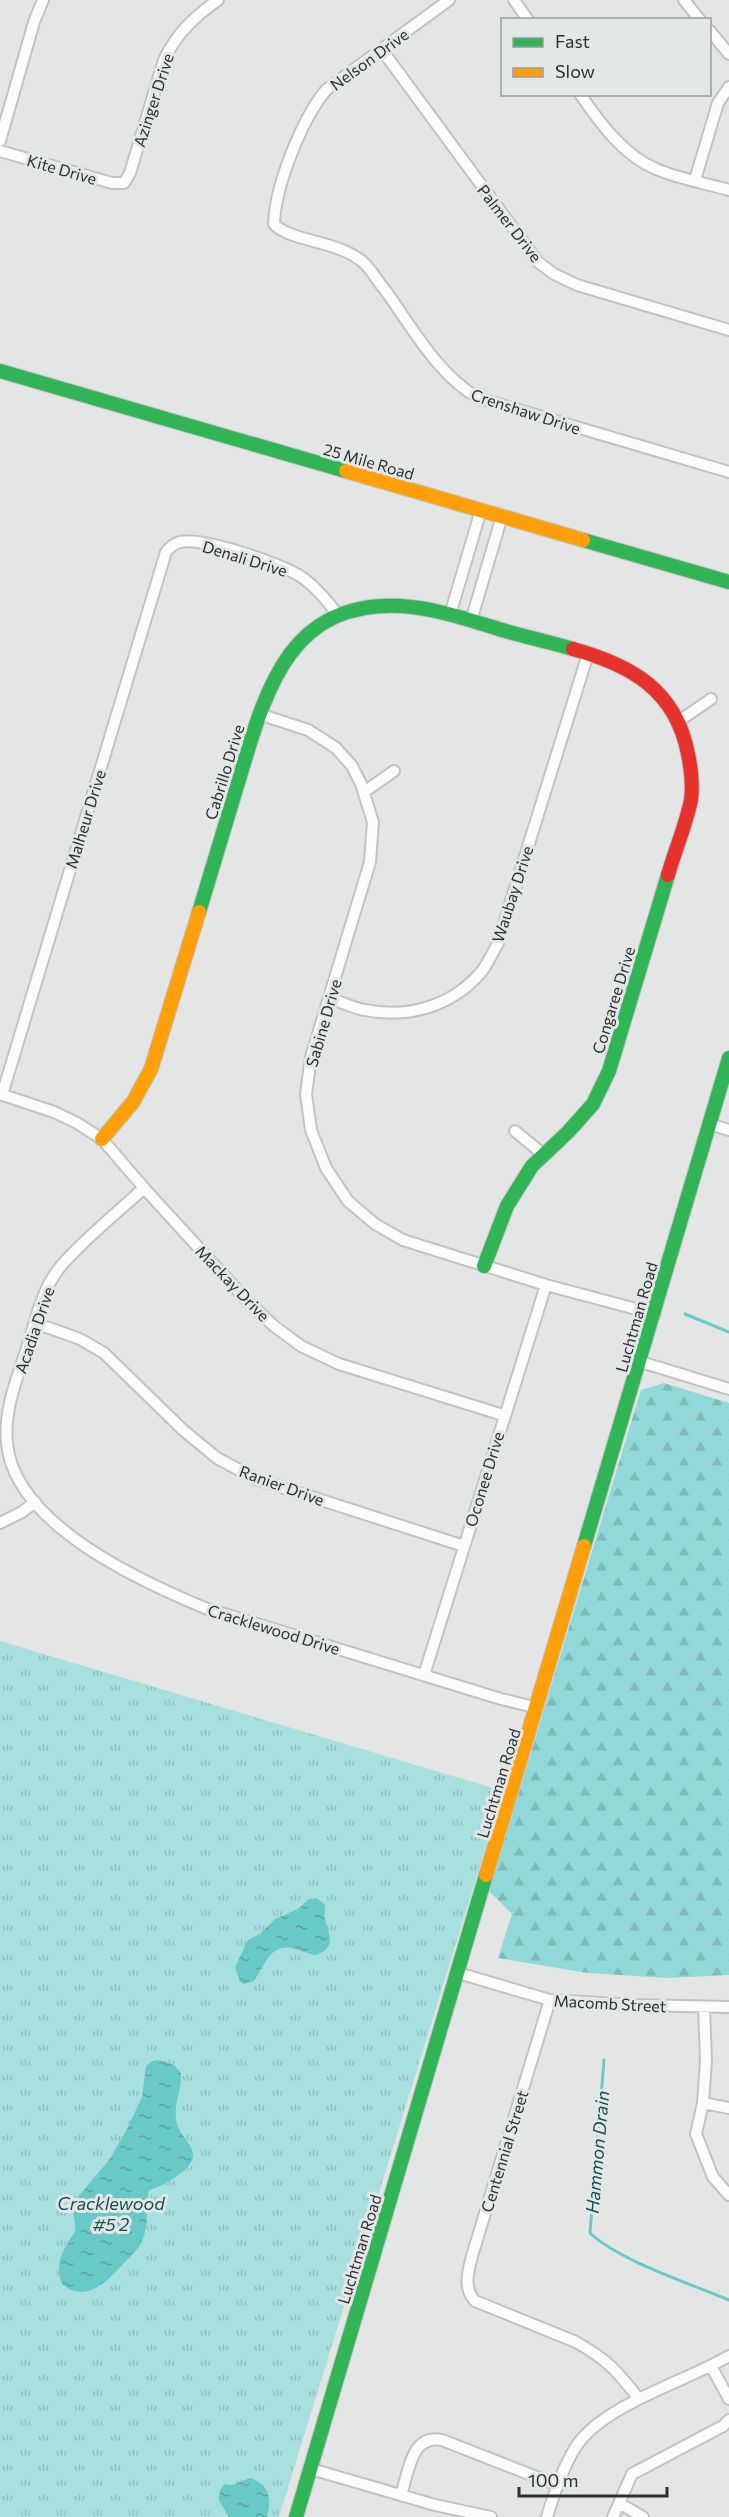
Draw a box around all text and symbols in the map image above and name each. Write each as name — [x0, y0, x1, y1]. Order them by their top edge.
legend — [501, 18, 711, 96]
street label: Nelson Drive — [326, 24, 412, 94]
text: Fast — [555, 30, 590, 52]
street label: Azinger Drive — [129, 51, 177, 149]
text: Slow — [555, 60, 595, 82]
street label: Kite Drive — [25, 150, 99, 188]
street label: Palmer Drive — [474, 181, 546, 265]
street label: Crenshaw Drive — [469, 384, 583, 438]
street label: 25 Mile Road — [321, 439, 417, 483]
street label: Denali Drive — [200, 536, 290, 580]
street label: Cabrillo Drive — [200, 722, 248, 822]
street label: Malheur Drive — [61, 767, 109, 871]
street label: Waubay Drive — [487, 843, 537, 945]
street label: Congaree Drive — [588, 944, 638, 1056]
street label: Sabine Drive — [301, 977, 345, 1069]
street label: Mackay Drive — [192, 1241, 274, 1325]
street label: Luchtman Road — [611, 1260, 661, 1374]
street label: Acadia Drive — [10, 1284, 58, 1376]
street label: Oconee Drive — [461, 1429, 507, 1529]
street label: Ranier Drive — [237, 1461, 327, 1509]
street label: Cracklewood Drive — [206, 1600, 342, 1658]
street label: Luchtman Road — [472, 1726, 524, 1840]
street label: Macomb Street — [553, 1991, 667, 2015]
street label: Centennial Street — [476, 2087, 532, 2214]
water label: Hammon Drain — [581, 2090, 613, 2214]
water label: Cracklewood #5 2 — [57, 2192, 165, 2235]
street label: Luchtman Road — [333, 2192, 385, 2306]
scale bar — [519, 2460, 668, 2498]
text: 100 m — [528, 2469, 578, 2491]

